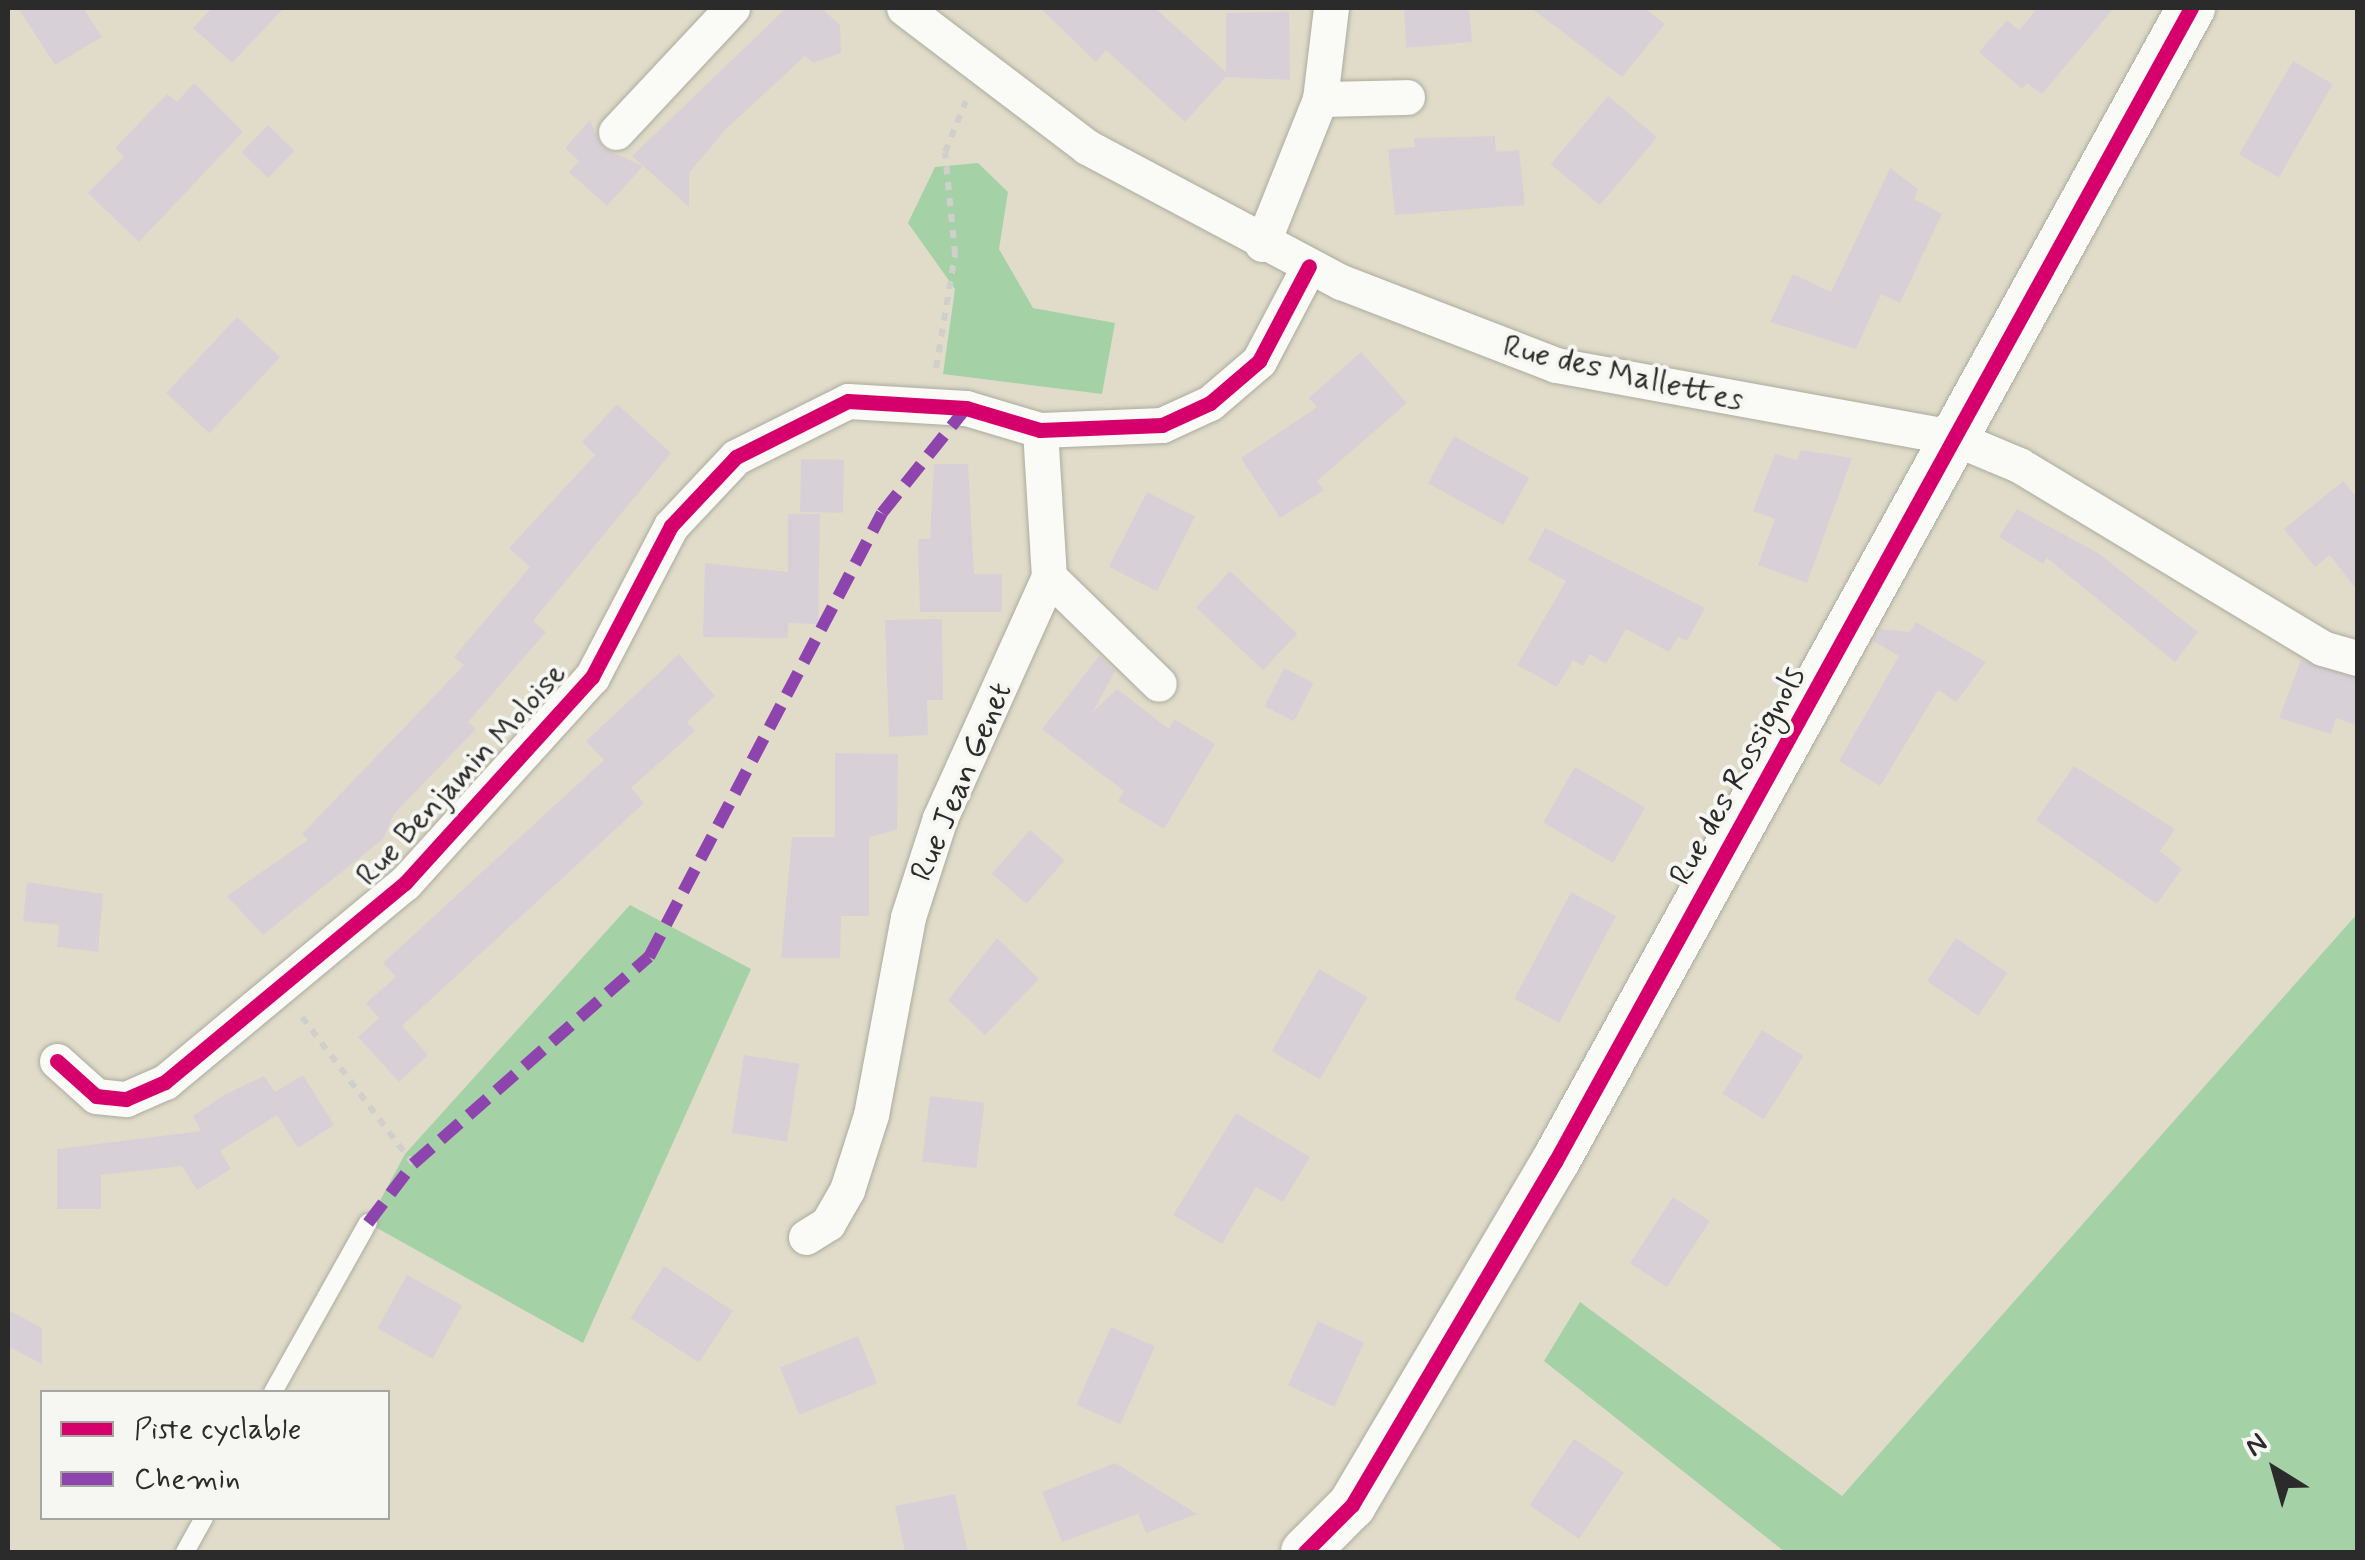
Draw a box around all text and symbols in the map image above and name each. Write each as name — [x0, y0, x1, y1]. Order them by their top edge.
street label: Rue des Mallettes — [1499, 328, 1747, 420]
street label: Rue Benjamin Moloise — [348, 655, 576, 895]
street label: Rue des Rossignols — [1663, 662, 1813, 890]
street label: Rue Jean Genet — [902, 675, 1022, 889]
legend — [40, 1390, 390, 1520]
text: Piste cyclable — [134, 1410, 302, 1449]
north arrow — [2225, 1420, 2325, 1520]
text: N — [2238, 1425, 2275, 1466]
text: Chemin — [134, 1460, 240, 1499]

